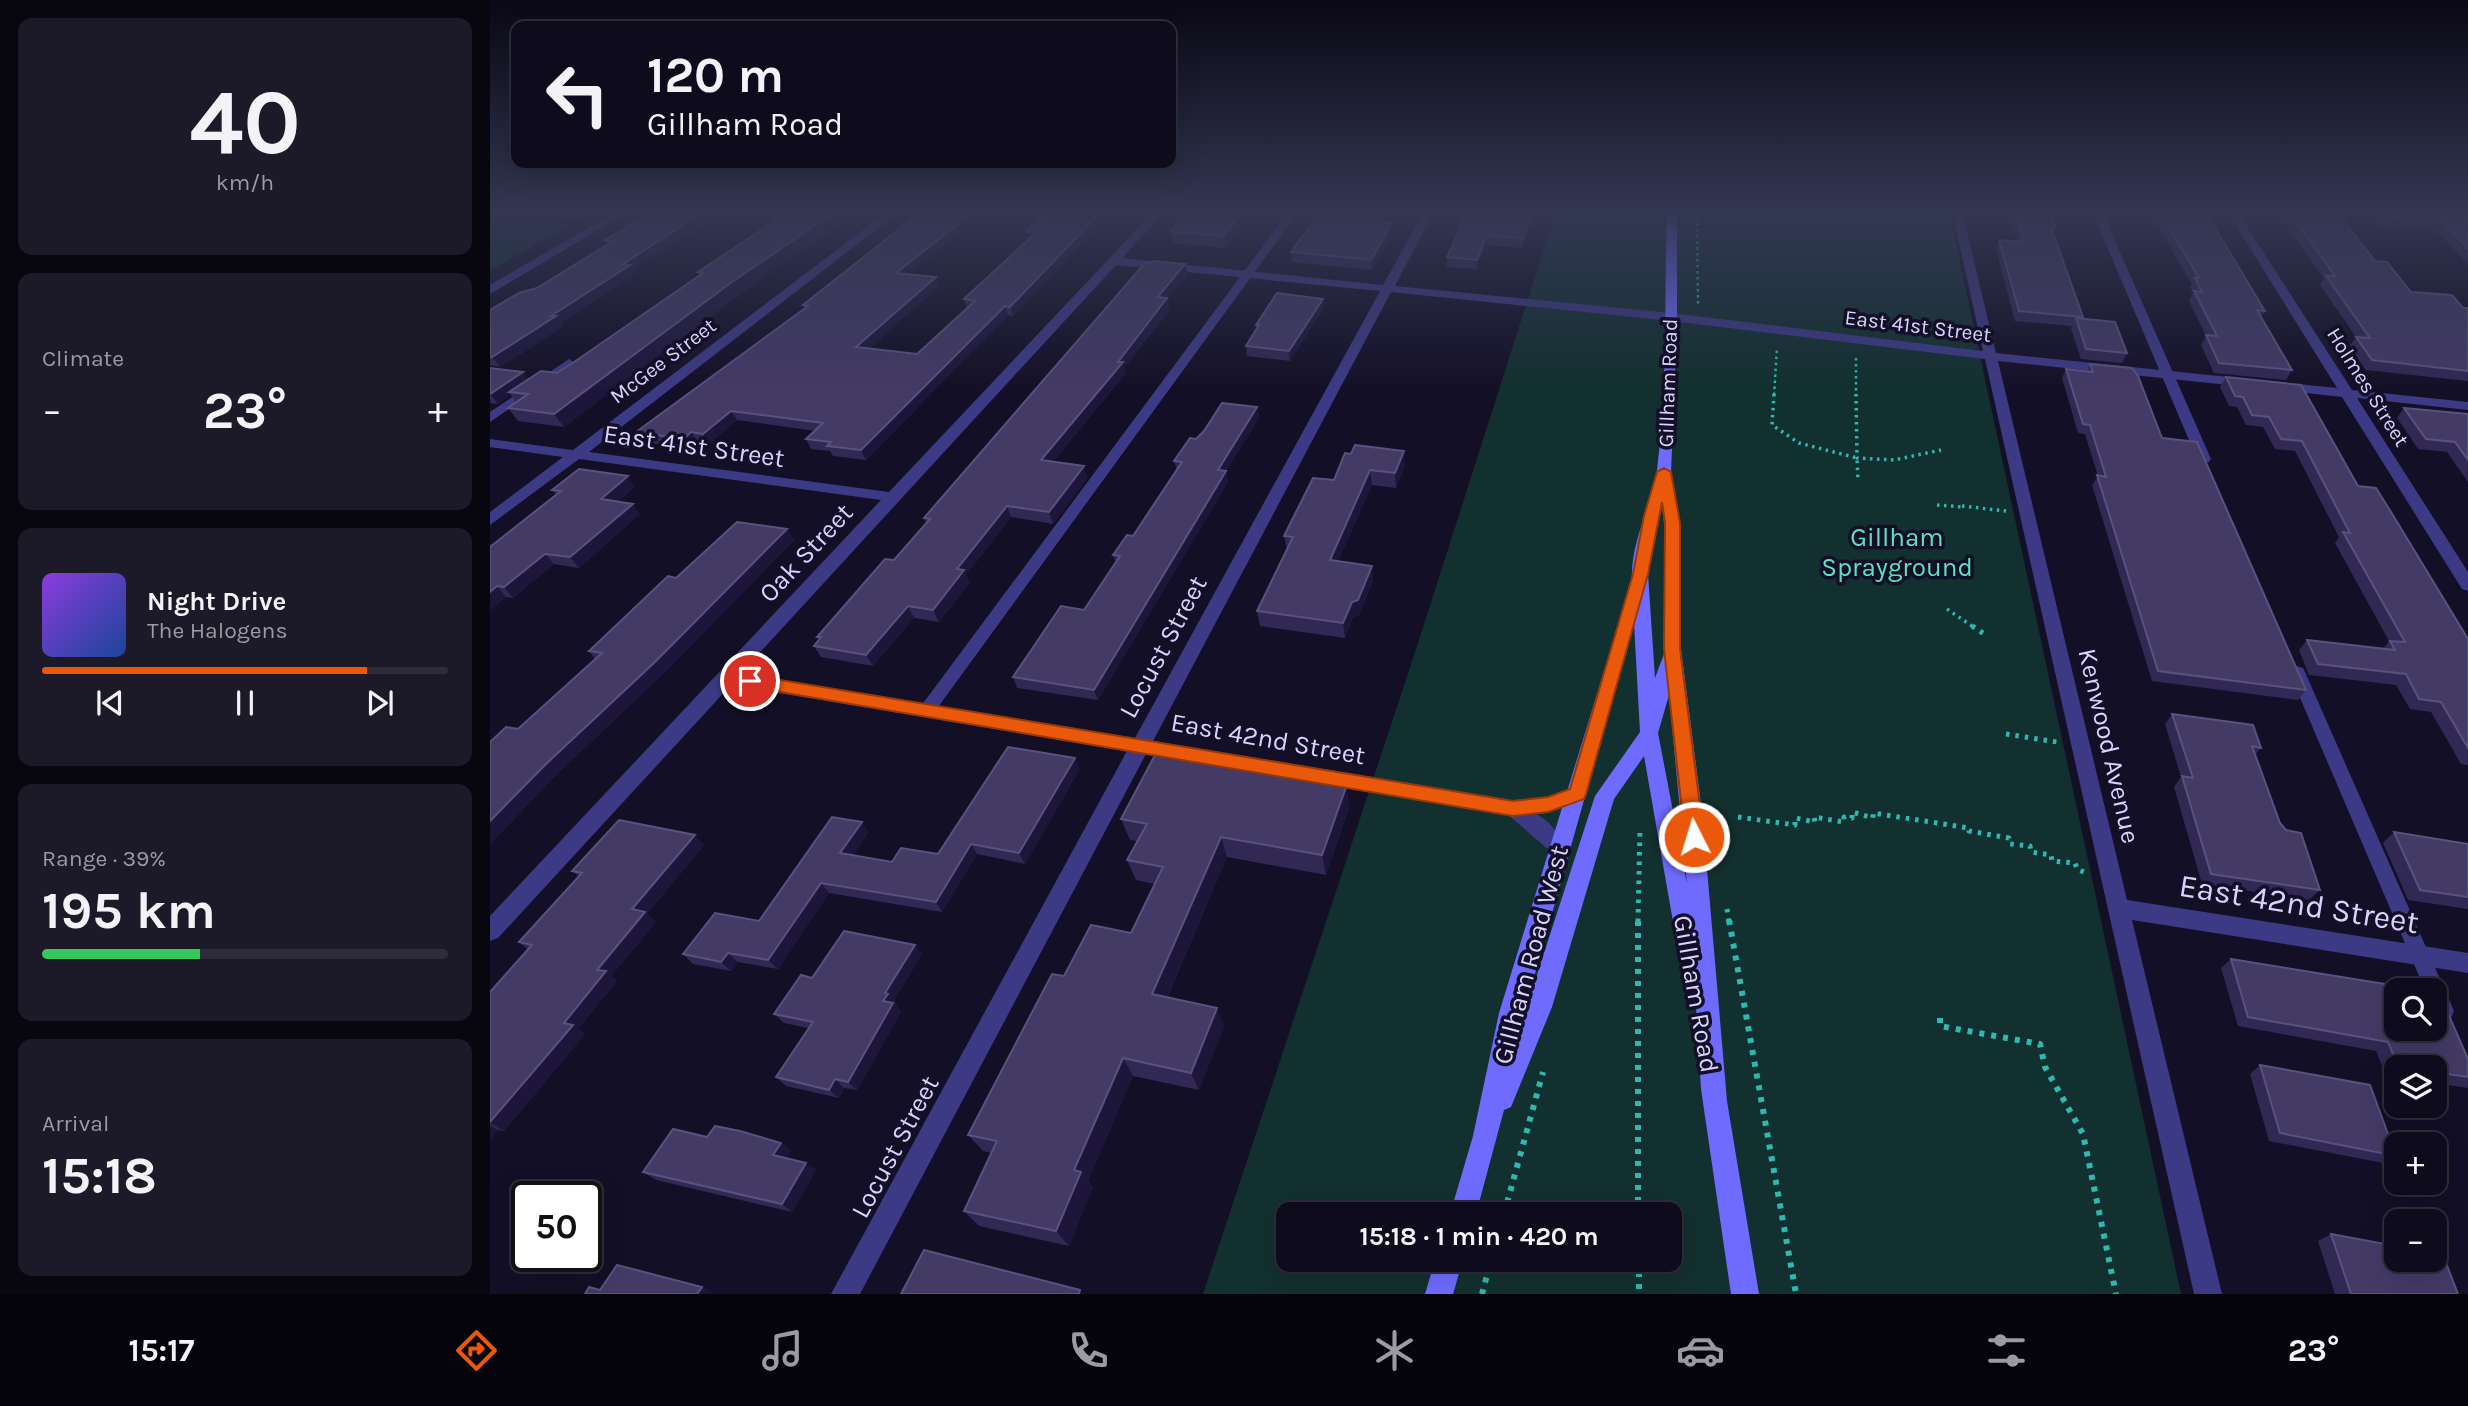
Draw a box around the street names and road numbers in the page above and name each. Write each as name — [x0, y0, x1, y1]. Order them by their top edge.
street label: East 41st Street — [1843, 305, 1993, 347]
street label: McGee Street — [605, 313, 721, 409]
street label: Gillham Road — [1654, 318, 1682, 448]
street label: Holmes Street — [2322, 323, 2414, 451]
street label: East 41st Street — [601, 418, 787, 474]
street label: Oak Street — [753, 497, 860, 609]
street label: Locust Street — [1113, 570, 1214, 723]
street label: Kenwood Avenue — [2071, 645, 2147, 847]
street label: East 42nd Street — [1168, 707, 1368, 771]
street label: Gillham Road West — [1487, 842, 1575, 1068]
street label: East 42nd Street — [2177, 867, 2421, 941]
street label: Gillham Road — [1667, 913, 1725, 1075]
street label: Locust Street — [845, 1070, 946, 1223]

